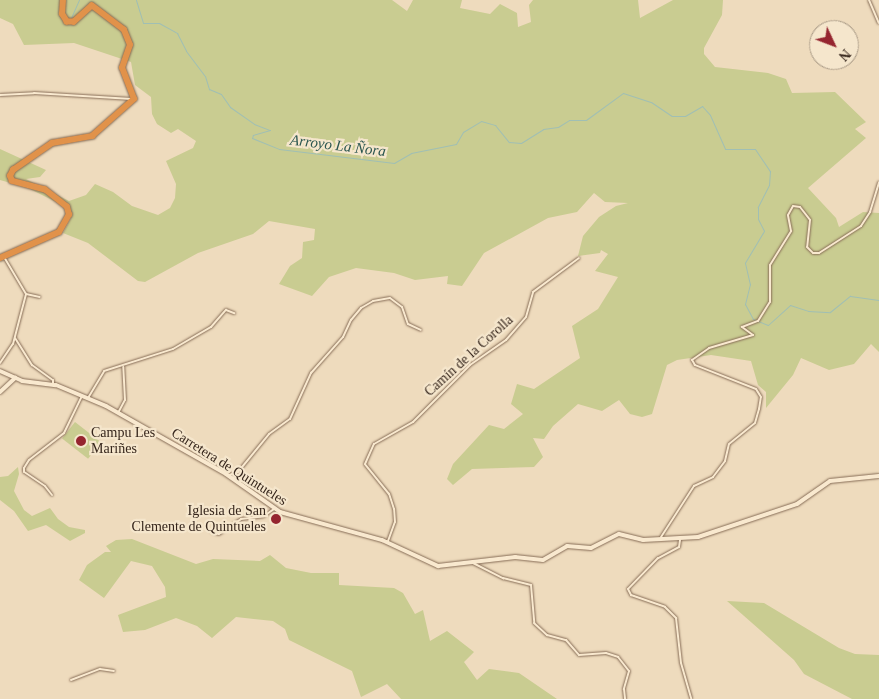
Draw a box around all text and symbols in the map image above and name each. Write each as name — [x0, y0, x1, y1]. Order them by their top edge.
north arrow — [809, 20, 859, 70]
text: N — [836, 46, 854, 64]
water label: Arroyo La Ñora — [289, 131, 387, 161]
street label: Camín de la Corolla — [421, 312, 517, 400]
place label: Campu Les Mariñes — [91, 425, 155, 458]
street label: Carretera de Quintueles — [168, 425, 290, 509]
marker: Campu Les Mariñes — [75, 435, 87, 447]
place label: Iglesia de San Clemente de Quintueles — [131, 503, 266, 536]
marker: Iglesia de San Clemente de Quintueles — [270, 513, 282, 525]

